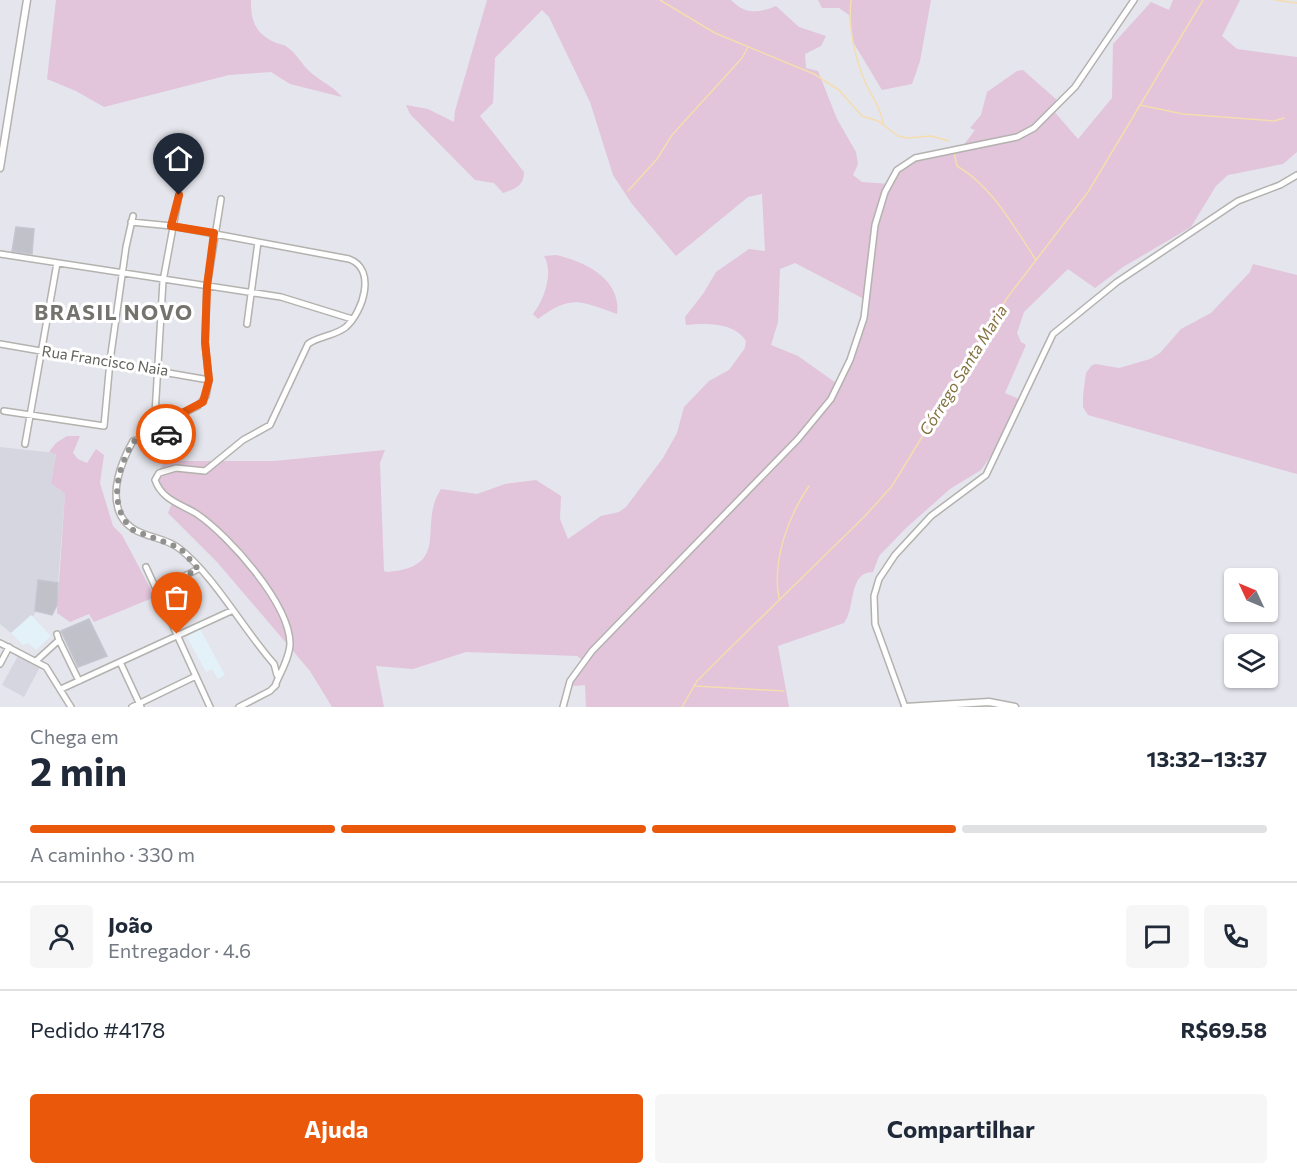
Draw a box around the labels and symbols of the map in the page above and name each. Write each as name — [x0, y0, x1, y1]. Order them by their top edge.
pin — [153, 133, 204, 195]
district label: BRASIL NOVO — [34, 299, 194, 324]
water label: Córrego Santa Maria — [915, 301, 1010, 438]
street label: Rua Francisco Naia — [41, 341, 170, 379]
courier — [136, 404, 196, 464]
north arrow — [1224, 568, 1278, 622]
pin — [151, 572, 202, 634]

